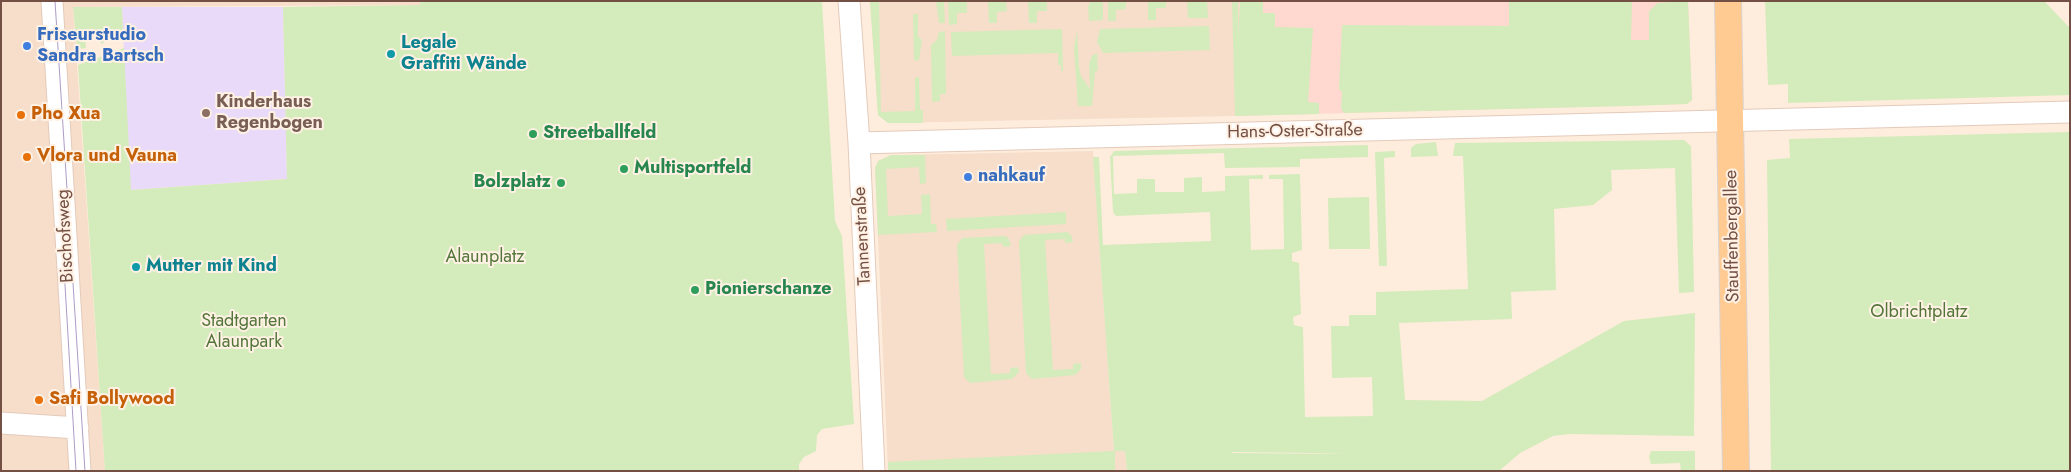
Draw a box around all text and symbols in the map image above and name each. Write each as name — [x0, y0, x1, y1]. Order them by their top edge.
place label: Friseurstudio Sandra Bartsch — [37, 25, 164, 68]
place label: Legale Graffiti Wände — [401, 33, 527, 76]
marker: Friseurstudio Sandra Bartsch — [21, 40, 33, 52]
marker: Legale Graffiti Wände — [385, 48, 397, 60]
place label: Kinderhaus Regenbogen — [216, 92, 323, 134]
place label: Pho Xua — [31, 104, 100, 126]
marker: Kinderhaus Regenbogen — [200, 107, 212, 119]
marker: Pho Xua — [15, 109, 27, 121]
street label: Hans-Oster-Straße — [1227, 120, 1363, 144]
place label: Streetballfeld — [543, 123, 656, 145]
marker: Streetballfeld — [527, 128, 539, 140]
place label: Vlora und Vauna — [37, 146, 177, 168]
marker: Vlora und Vauna — [21, 151, 33, 163]
place label: Multisportfeld — [634, 158, 751, 180]
marker: Multisportfeld — [618, 163, 630, 175]
place label: nahkauf — [978, 166, 1045, 188]
street label: Stauffenbergallee — [1721, 170, 1745, 302]
marker: nahkauf — [962, 171, 974, 183]
place label: Bolzplatz — [473, 172, 551, 194]
marker: Bolzplatz — [555, 177, 567, 189]
street label: Tannenstraße — [850, 186, 876, 286]
street label: Bischofsweg — [53, 189, 79, 283]
park label: Alaunplatz — [445, 247, 525, 269]
place label: Mutter mit Kind — [146, 256, 277, 278]
marker: Mutter mit Kind — [130, 261, 142, 273]
place label: Pionierschanze — [705, 279, 832, 301]
marker: Pionierschanze — [689, 284, 701, 296]
park label: Olbrichtplatz — [1870, 302, 1968, 324]
park label: Stadtgarten Alaunpark — [201, 311, 287, 354]
place label: Safi Bollywood — [49, 389, 174, 411]
marker: Safi Bollywood — [33, 394, 45, 406]

